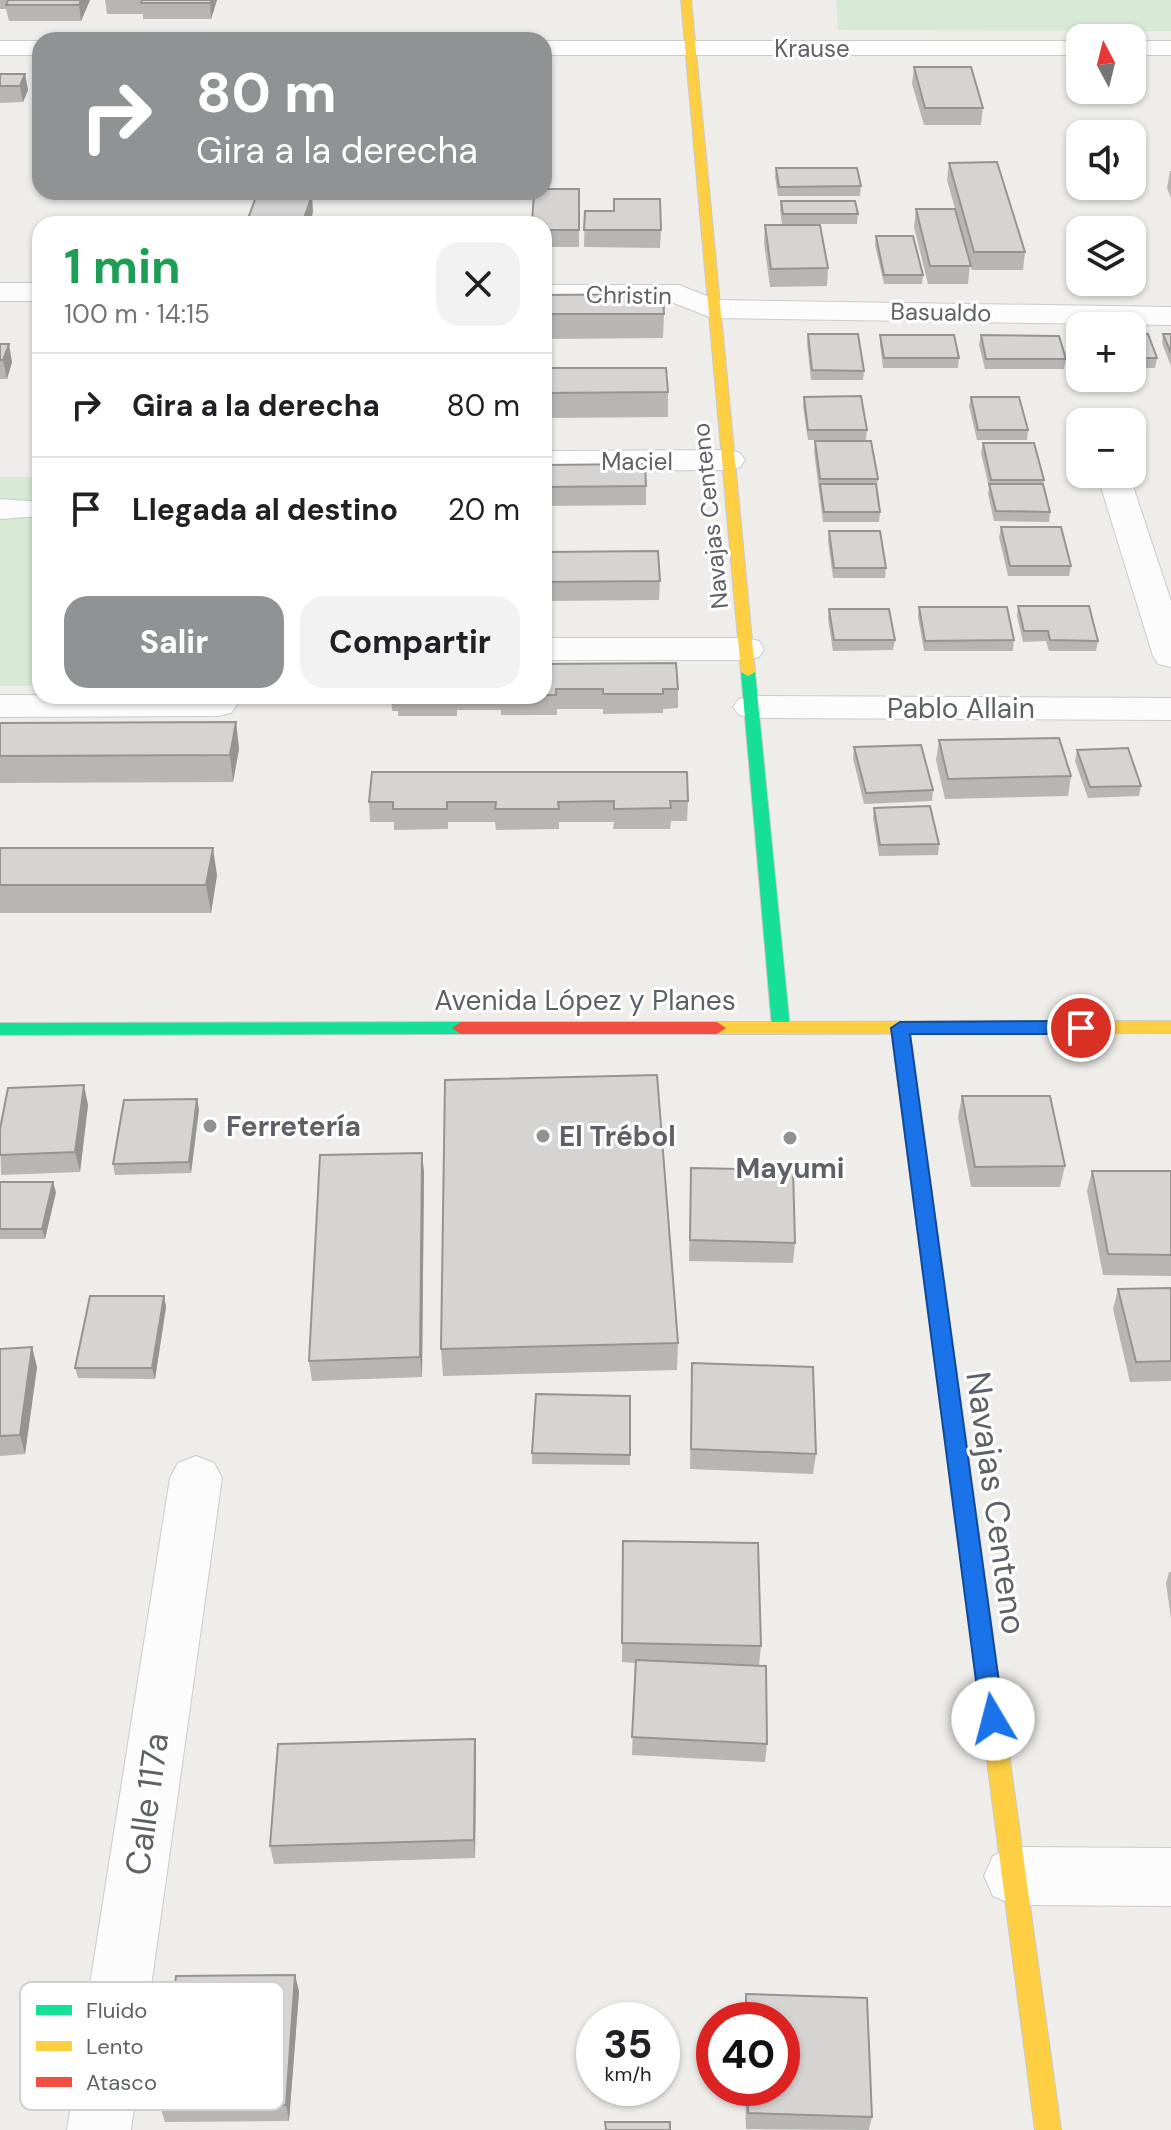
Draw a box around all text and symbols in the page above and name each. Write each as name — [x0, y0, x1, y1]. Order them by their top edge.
north arrow — [1066, 24, 1146, 104]
map controls — [1066, 24, 1146, 488]
street label: Krause — [774, 33, 850, 64]
text: 80 m — [196, 56, 337, 129]
icon: right — [64, 64, 168, 168]
button: sound — [1066, 120, 1146, 200]
text: Gira a la derecha — [196, 127, 478, 174]
button: layers — [1066, 216, 1146, 296]
text: 1 min — [64, 235, 181, 298]
button: close — [436, 242, 520, 326]
street label: Christin — [586, 279, 672, 311]
street label: Basualdo — [890, 296, 992, 328]
text: 100 m · 14:15 — [64, 297, 210, 331]
button: + — [1066, 312, 1146, 392]
icon: right — [64, 383, 108, 427]
text: Gira a la derecha — [132, 386, 380, 425]
text: 80 m — [447, 386, 520, 425]
button: − — [1066, 408, 1146, 488]
street label: Navajas Centeno — [685, 421, 735, 611]
street label: Maciel — [601, 446, 673, 477]
icon: arrive — [64, 487, 108, 531]
text: Llegada al destino — [132, 490, 398, 529]
text: 20 m — [448, 490, 520, 529]
button: Salir — [64, 596, 284, 688]
button: Compartir — [300, 596, 520, 688]
street label: Pablo Allain — [887, 690, 1035, 727]
street label: Avenida López y Planes — [434, 982, 736, 1019]
pin — [1047, 994, 1115, 1062]
icon: arrive — [1059, 1006, 1103, 1050]
place label: Ferretería — [226, 1108, 361, 1145]
marker: Ferretería — [201, 1117, 219, 1135]
place label: El Trébol — [559, 1118, 676, 1155]
marker: El Trébol — [534, 1127, 552, 1145]
marker: Mayumi — [781, 1129, 799, 1147]
place label: Mayumi — [736, 1150, 844, 1187]
street label: Navajas Centeno — [955, 1369, 1037, 1637]
position arrow — [951, 1677, 1035, 1761]
street label: Calle 117a — [115, 1730, 179, 1878]
legend — [20, 1982, 284, 2110]
text: Fluido — [86, 1996, 147, 2025]
speed limit sign: 40 — [696, 2002, 800, 2106]
text: 35 — [604, 2018, 653, 2070]
text: Lento — [86, 2032, 144, 2061]
text: km/h — [604, 2061, 652, 2087]
text: Atasco — [86, 2068, 157, 2097]

